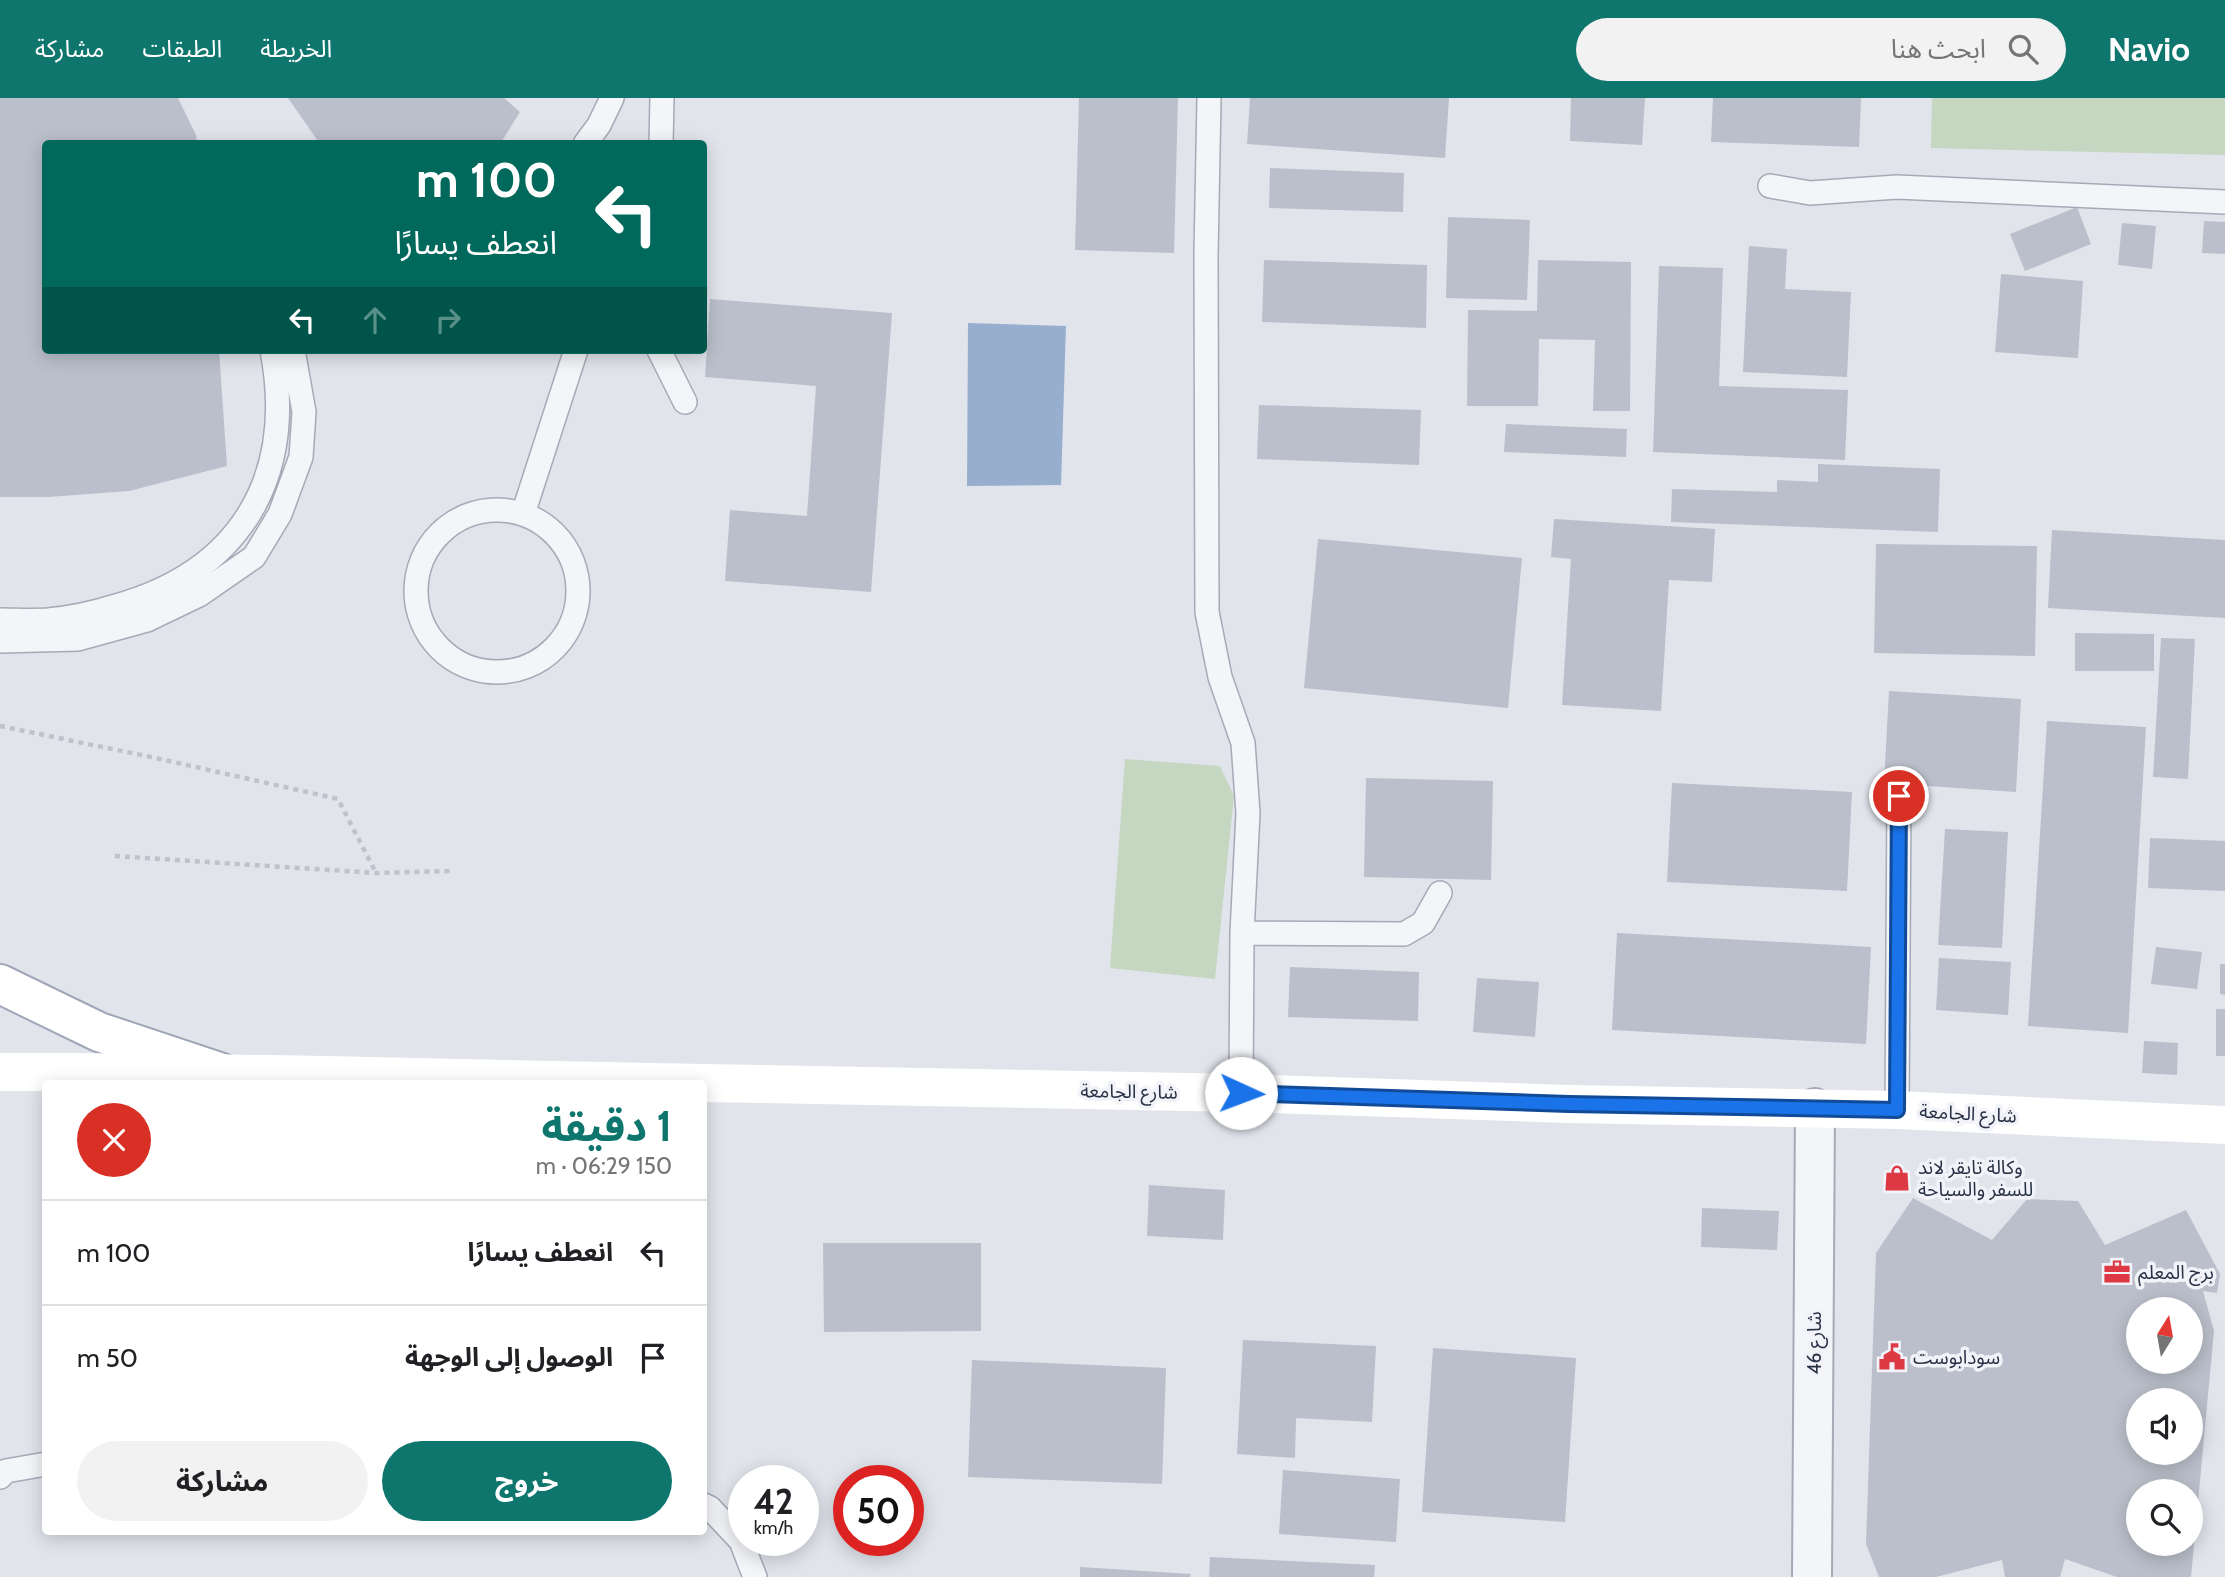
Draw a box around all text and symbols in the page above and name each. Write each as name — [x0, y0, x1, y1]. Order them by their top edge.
search box — [1576, 18, 2066, 81]
text: Navio — [2108, 29, 2190, 69]
icon: search — [2004, 30, 2042, 68]
text: ابحث هنا — [1891, 33, 1986, 65]
text: مشاركة — [35, 34, 104, 63]
text: الطبقات — [142, 34, 222, 63]
text: الخريطة — [260, 34, 332, 63]
text: 100 m — [416, 150, 557, 209]
icon: left — [581, 168, 672, 259]
text: انعطف يسارًا — [394, 223, 557, 262]
icon: left — [283, 301, 321, 339]
icon: ahead — [356, 301, 394, 339]
icon: right — [429, 301, 467, 339]
pin — [1869, 766, 1929, 826]
icon: arrive — [1880, 777, 1918, 815]
position arrow — [1204, 1056, 1278, 1130]
street label: شارع الجامعة — [1080, 1079, 1178, 1106]
street label: شارع الجامعة — [1919, 1099, 2017, 1130]
text: 1 دقيقة — [541, 1100, 672, 1152]
button: close — [77, 1103, 151, 1177]
text: 150 m · 06:29 — [536, 1152, 672, 1180]
place label: وكالة تايقر لاند للسفر والسياحة — [1918, 1156, 2033, 1201]
shop icon: وكالة تايقر لاند للسفر والسياحة — [1882, 1163, 1912, 1193]
icon: left — [634, 1234, 672, 1272]
text: انعطف يسارًا — [467, 1236, 613, 1268]
text: 100 m — [77, 1237, 150, 1269]
office icon: برج المعلم — [2102, 1257, 2132, 1287]
place label: برج المعلم — [2138, 1261, 2214, 1287]
north arrow — [2126, 1297, 2203, 1374]
map controls — [2126, 1297, 2203, 1556]
street label: شارع 46 — [1803, 1311, 1828, 1375]
icon: arrive — [634, 1339, 672, 1377]
text: الوصول إلى الوجهة — [405, 1341, 613, 1373]
text: 50 m — [77, 1342, 138, 1374]
public building icon: سودابوست — [1877, 1342, 1907, 1372]
place label: سودابوست — [1913, 1346, 2000, 1369]
button: sound — [2126, 1388, 2203, 1465]
button: مشاركة — [77, 1441, 368, 1521]
button: خروج — [382, 1441, 672, 1521]
speed limit sign: 50 — [833, 1465, 924, 1556]
button: search — [2126, 1479, 2203, 1556]
text: 42 — [753, 1480, 794, 1523]
text: km/h — [754, 1517, 793, 1539]

